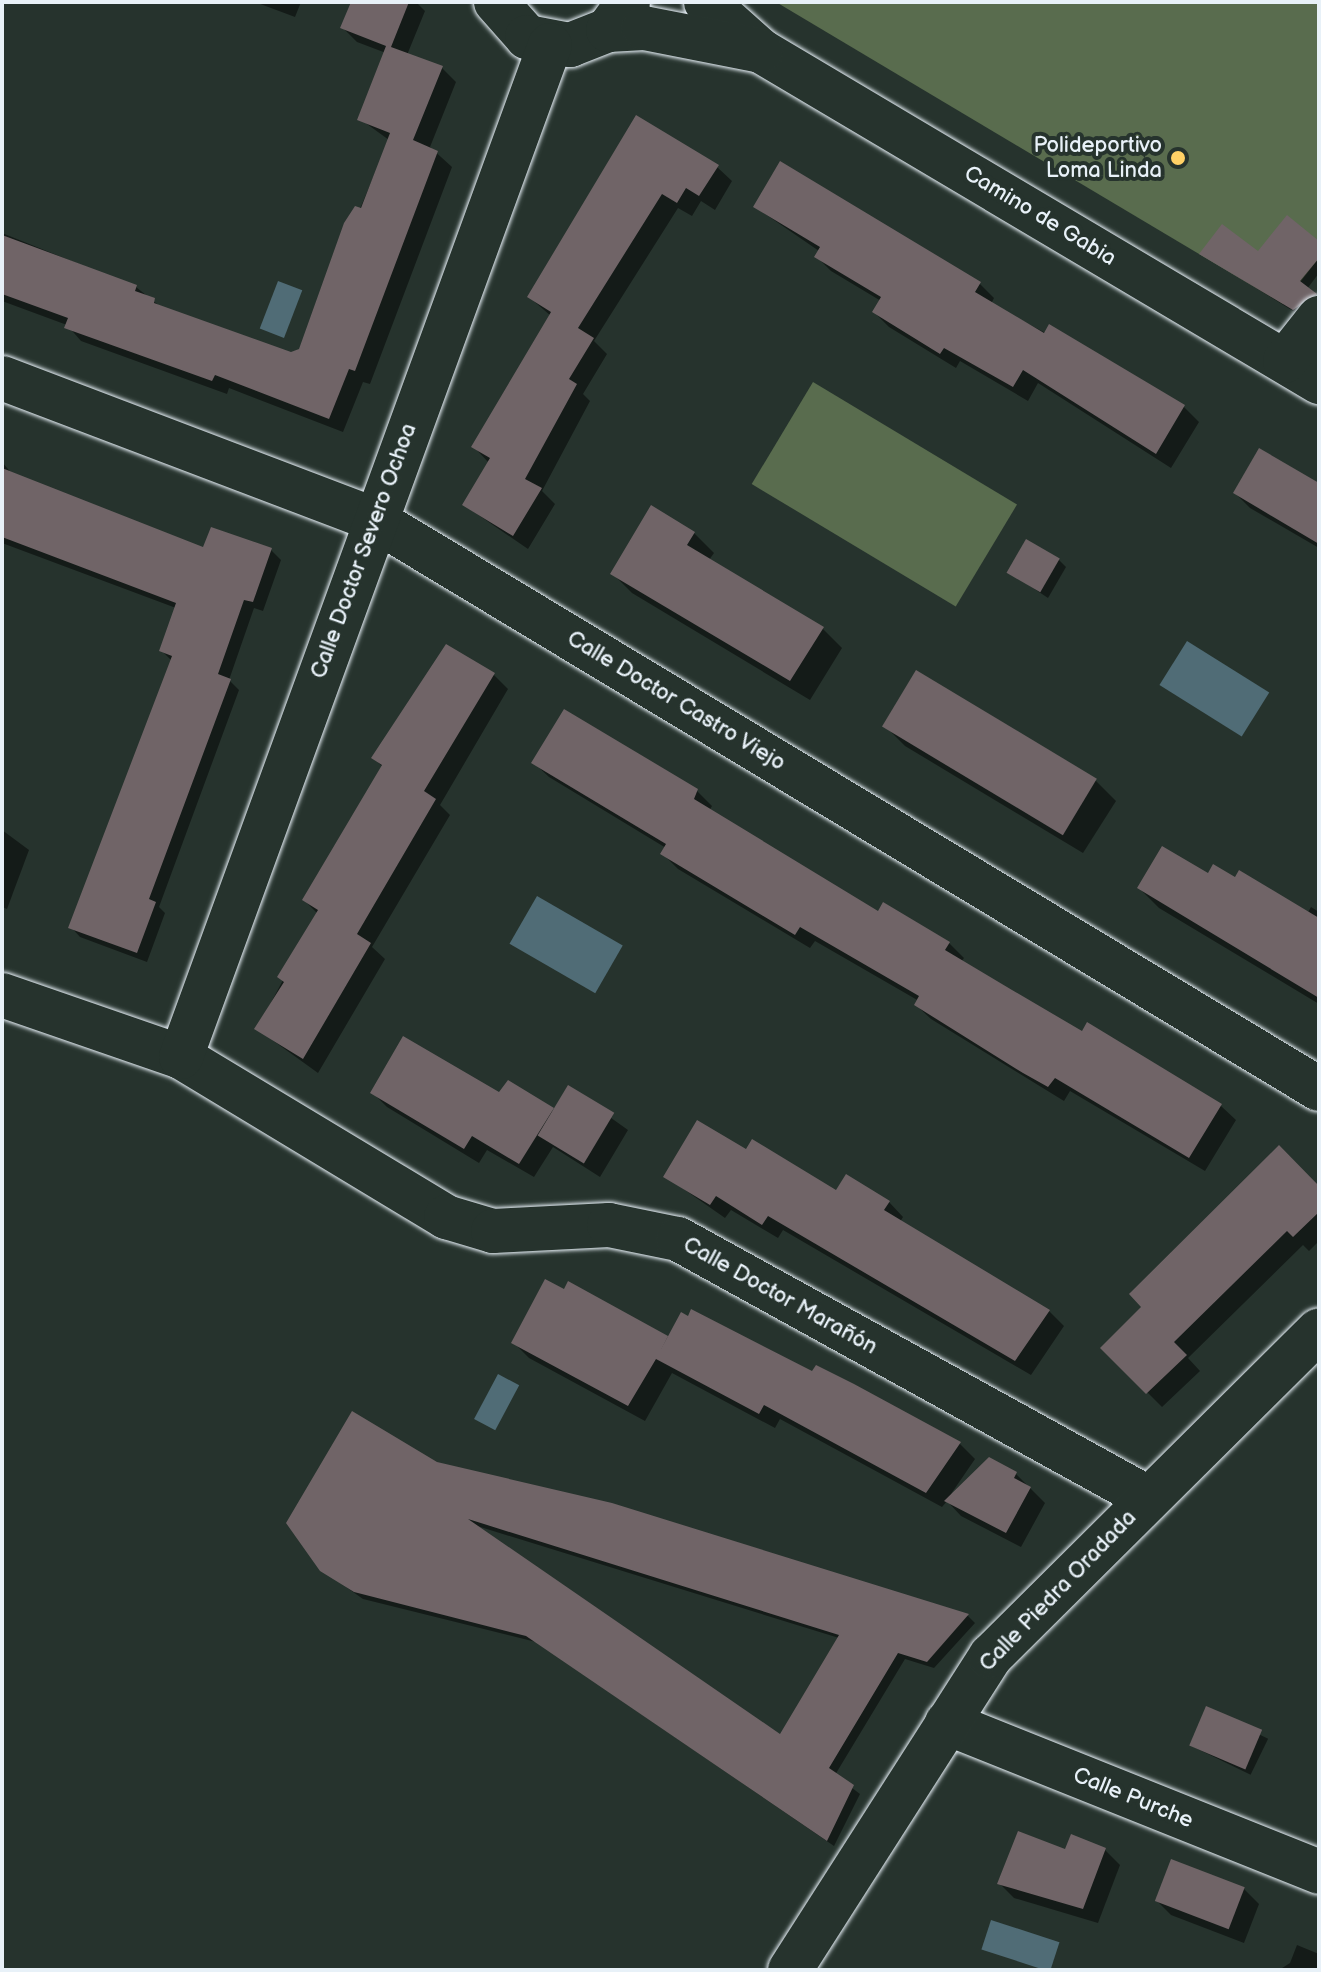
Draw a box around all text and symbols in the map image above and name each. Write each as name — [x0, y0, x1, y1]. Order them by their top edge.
place label: Polideportivo Loma Linda — [1033, 132, 1162, 184]
marker: Polideportivo Loma Linda — [1169, 149, 1187, 167]
street label: Camino de Gabia — [959, 160, 1121, 272]
street label: Calle Doctor Severo Ochoa — [305, 420, 423, 682]
street label: Calle Doctor Castro Viejo — [562, 625, 790, 777]
street label: Calle Doctor Marañón — [678, 1232, 882, 1360]
street label: Calle Piedra Oradada — [974, 1505, 1142, 1677]
street label: Calle Purche — [1069, 1762, 1197, 1834]

